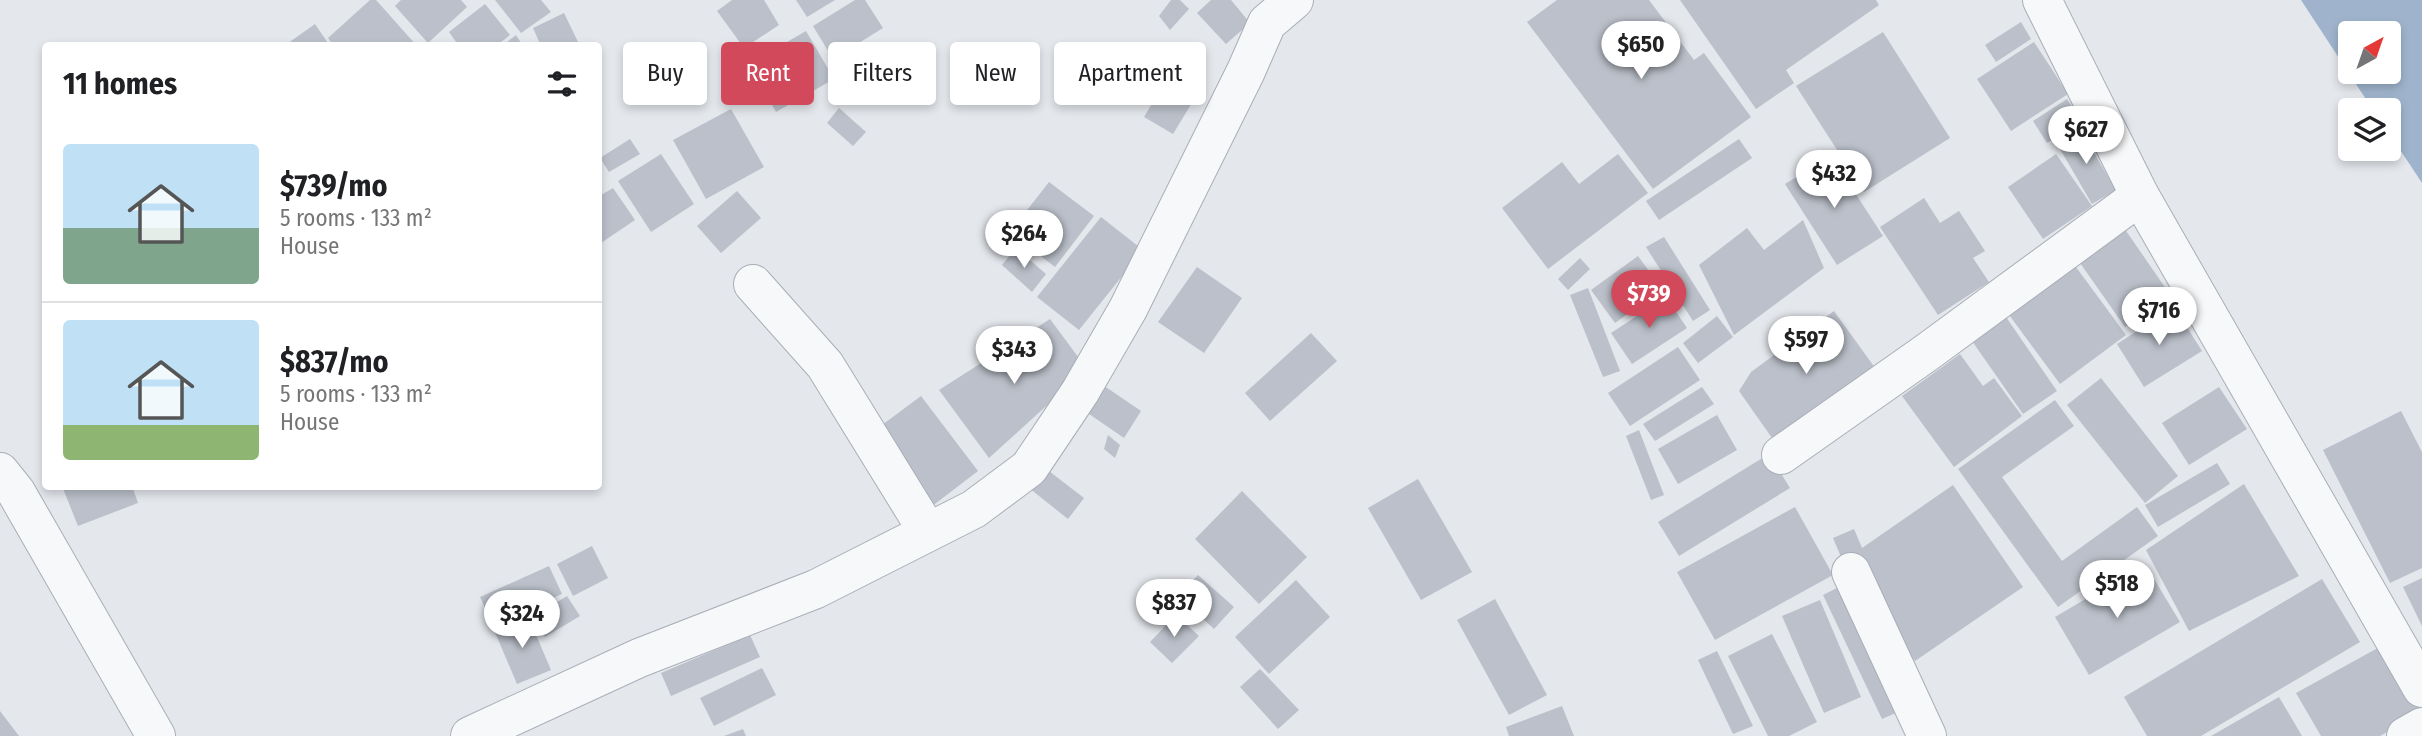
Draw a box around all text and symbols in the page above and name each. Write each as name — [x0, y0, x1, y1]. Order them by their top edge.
north arrow — [2338, 21, 2401, 84]
map controls — [2338, 21, 2401, 161]
pin: $650 — [1600, 22, 1682, 81]
text: $650 — [1617, 30, 1665, 58]
chip: Buy — [623, 42, 707, 105]
chip: Rent — [721, 42, 814, 105]
chip: Filters — [828, 42, 936, 105]
chip: New — [950, 42, 1040, 105]
chip: Apartment — [1054, 42, 1206, 105]
icon: filters — [543, 65, 581, 103]
text: 11 homes — [63, 66, 177, 102]
button: layers — [2338, 98, 2401, 161]
pin: $627 — [2045, 106, 2127, 166]
text: $627 — [2064, 115, 2108, 143]
pin: $432 — [1793, 150, 1875, 210]
text: $432 — [1812, 159, 1856, 187]
text: $739/mo — [280, 168, 388, 204]
icon: home — [119, 172, 203, 256]
text: 5 rooms · 133 m² — [280, 204, 432, 232]
pin: $264 — [983, 210, 1065, 270]
text: $264 — [1001, 219, 1047, 247]
text: House — [280, 232, 339, 260]
pin: $739 — [1608, 270, 1690, 330]
text: $739 — [1627, 279, 1671, 307]
pin: $716 — [2118, 288, 2200, 347]
text: $716 — [2138, 296, 2180, 324]
pin: $597 — [1765, 316, 1847, 376]
text: $597 — [1784, 325, 1828, 353]
pin: $343 — [973, 326, 1055, 386]
text: $343 — [992, 335, 1036, 363]
text: $837/mo — [280, 344, 388, 380]
icon: home — [119, 348, 203, 432]
text: 5 rooms · 133 m² — [280, 380, 432, 408]
text: House — [280, 408, 339, 436]
pin: $518 — [2076, 560, 2158, 620]
text: $518 — [2095, 569, 2139, 597]
pin: $837 — [1133, 580, 1215, 639]
text: $837 — [1152, 588, 1196, 616]
pin: $324 — [481, 590, 563, 650]
text: $324 — [500, 599, 544, 627]

